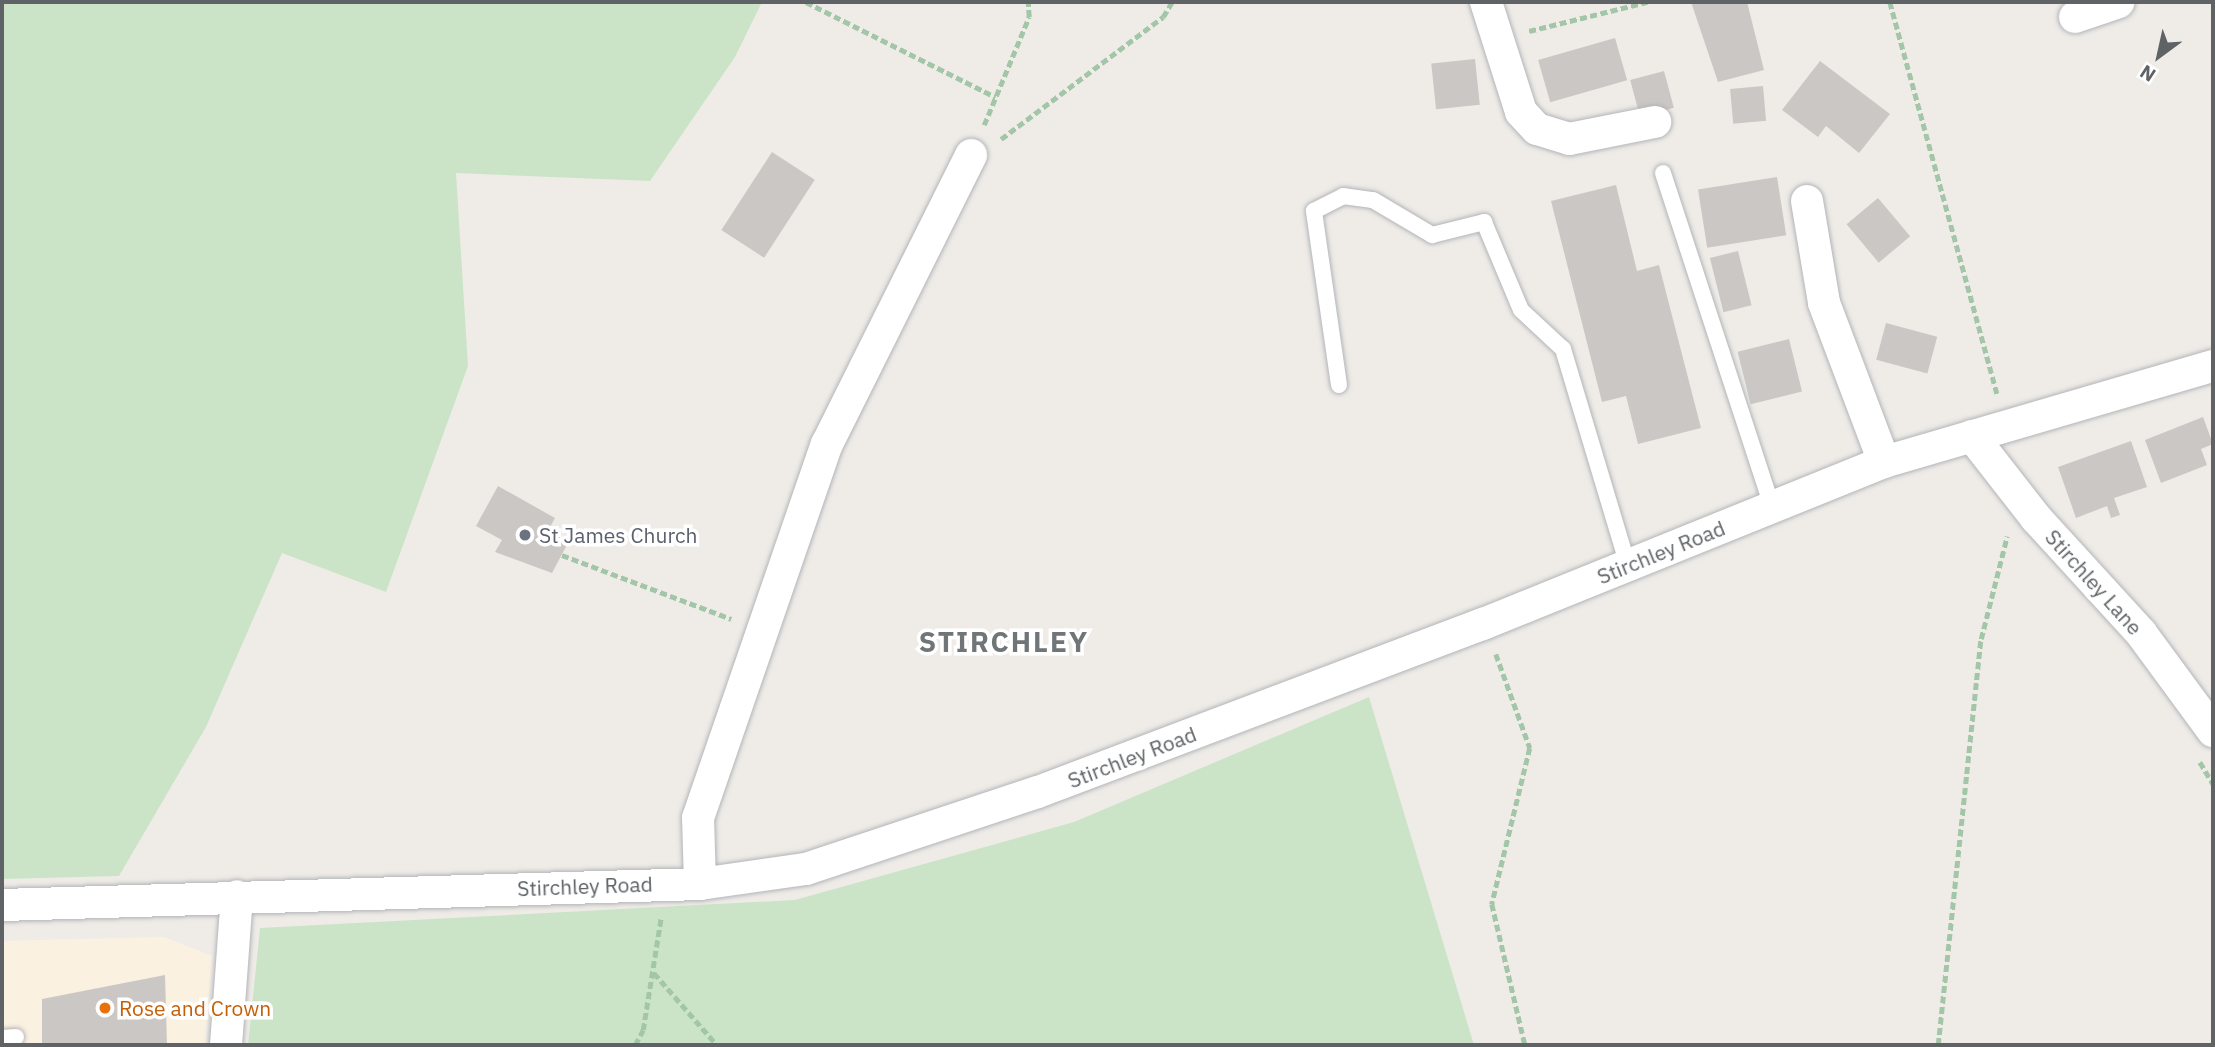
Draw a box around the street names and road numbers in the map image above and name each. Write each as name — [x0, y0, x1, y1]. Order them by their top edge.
street label: Stirchley Road — [1593, 515, 1729, 589]
street label: Stirchley Lane — [2040, 524, 2148, 640]
street label: Stirchley Road — [1064, 721, 1200, 793]
street label: Stirchley Road — [517, 871, 653, 901]

